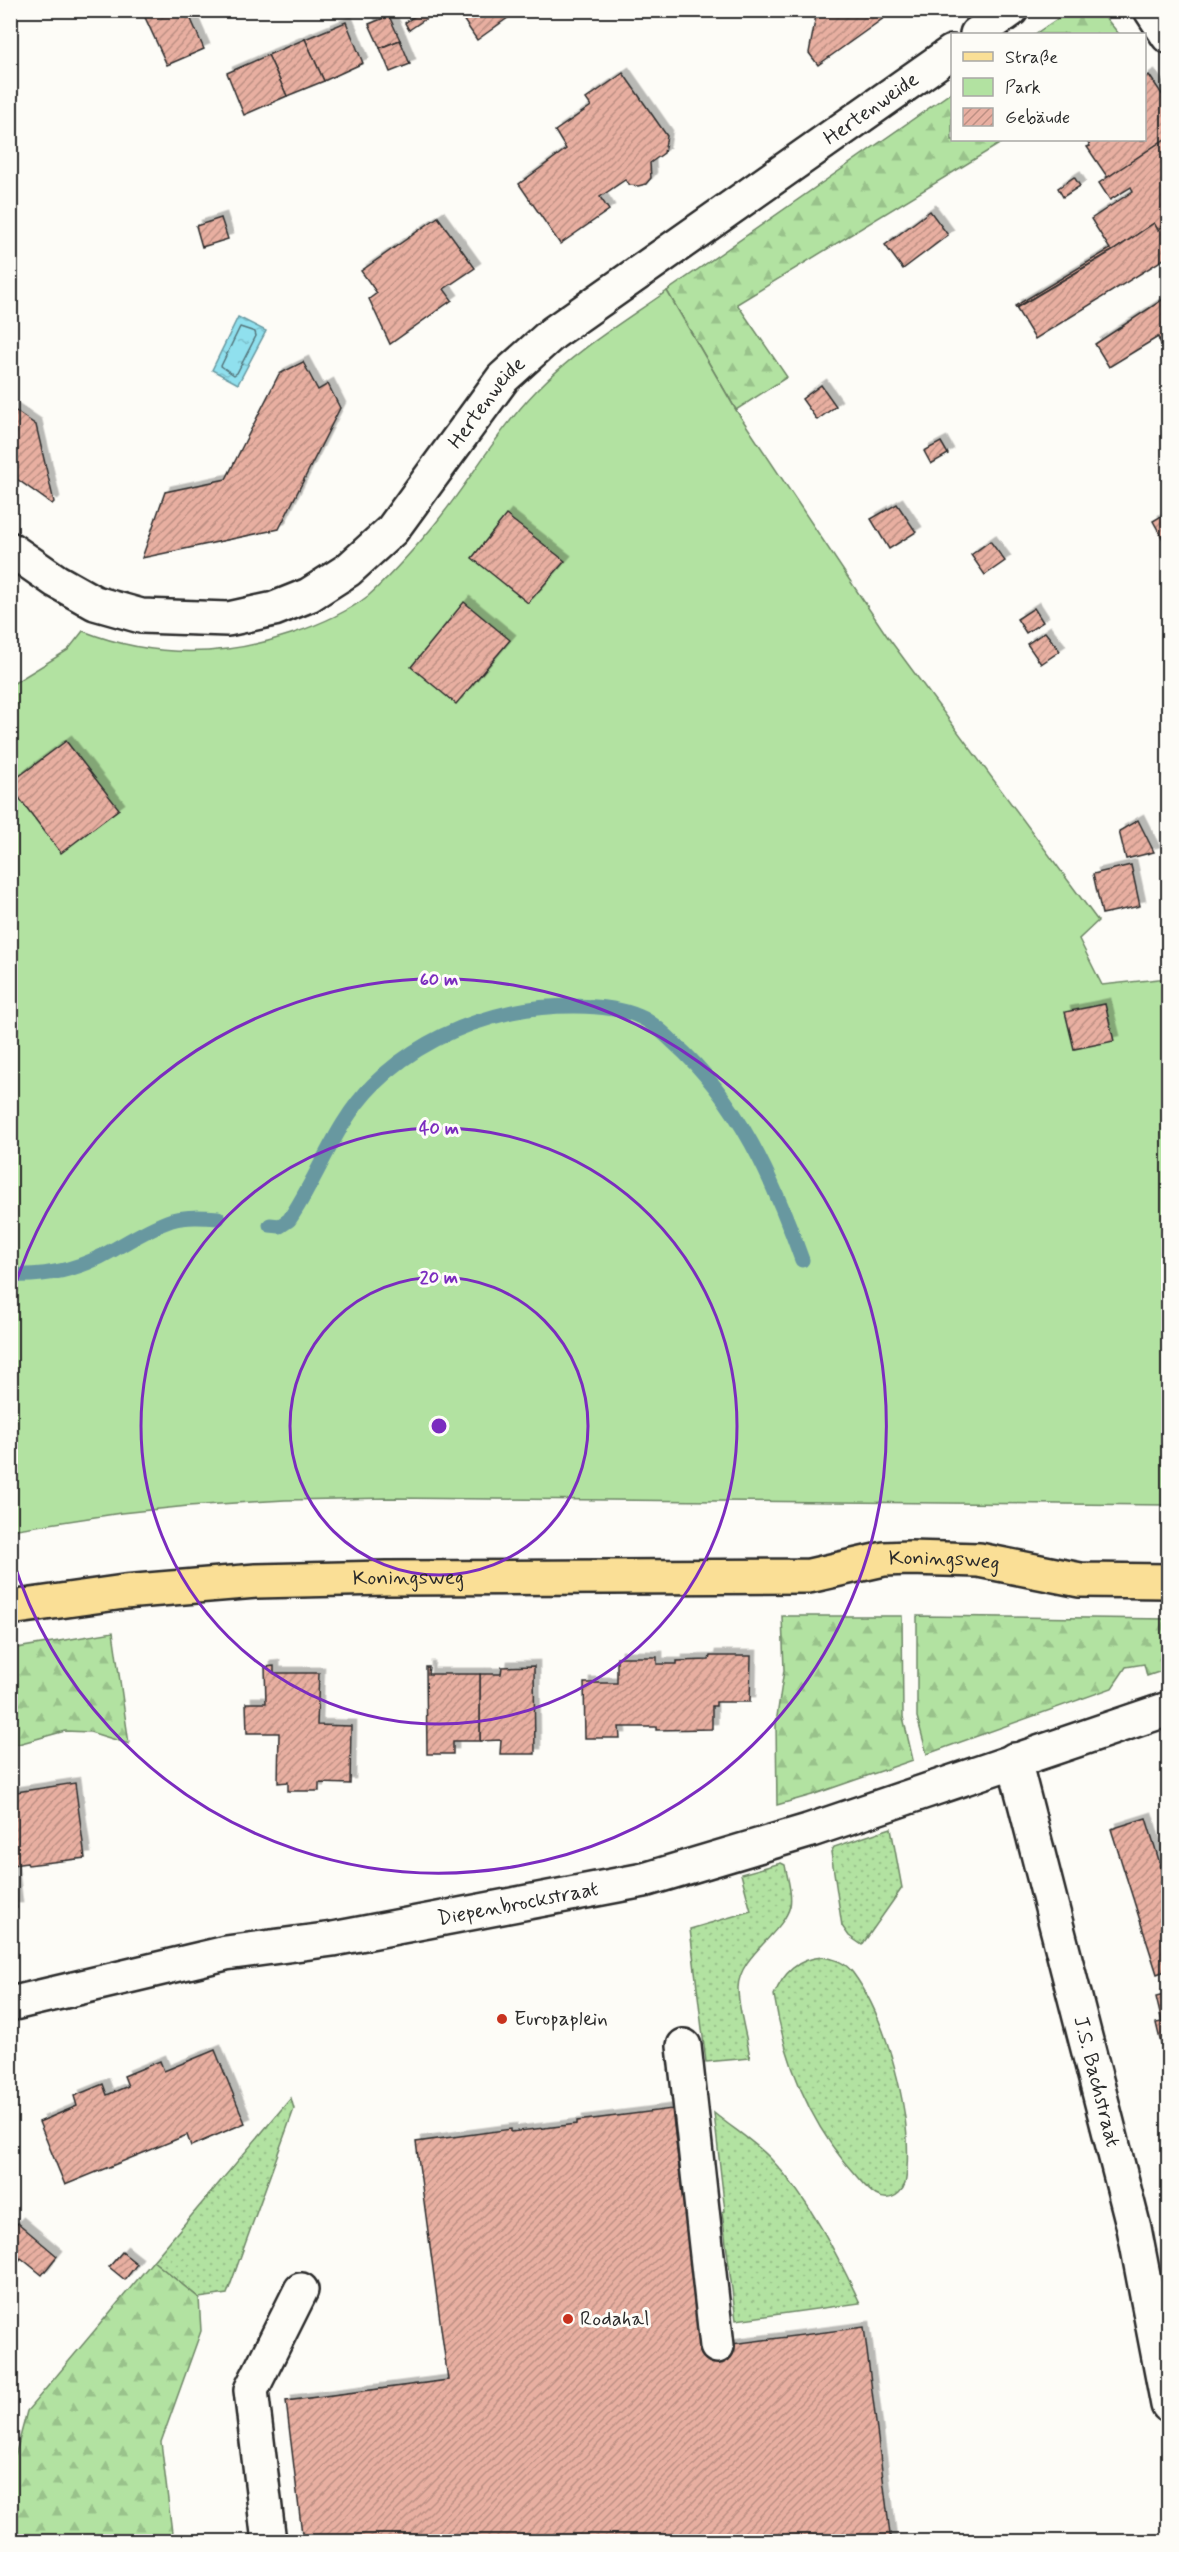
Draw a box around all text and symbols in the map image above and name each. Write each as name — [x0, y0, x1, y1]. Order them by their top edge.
legend — [951, 33, 1146, 141]
text: Straße — [1005, 46, 1058, 70]
street label: Hertenweide — [818, 66, 925, 152]
text: Park — [1005, 76, 1041, 100]
text: Gebäude — [1005, 106, 1070, 130]
street label: Hertenweide — [442, 350, 532, 455]
text: 60 m — [420, 968, 458, 992]
text: 40 m — [419, 1117, 459, 1141]
text: 20 m — [420, 1266, 458, 1290]
centre of rings — [429, 1416, 449, 1436]
street label: Koningsweg — [888, 1544, 1003, 1578]
street label: Koningsweg — [352, 1564, 464, 1593]
street label: Diepenbrockstraat — [435, 1875, 601, 1933]
place label: Europaplein — [514, 2005, 608, 2033]
marker: Europaplein — [495, 2012, 509, 2026]
street label: J.S. Bachstraat — [1066, 2013, 1127, 2150]
place label: Rodahal — [580, 2305, 649, 2333]
marker: Rodahal — [561, 2312, 575, 2326]

